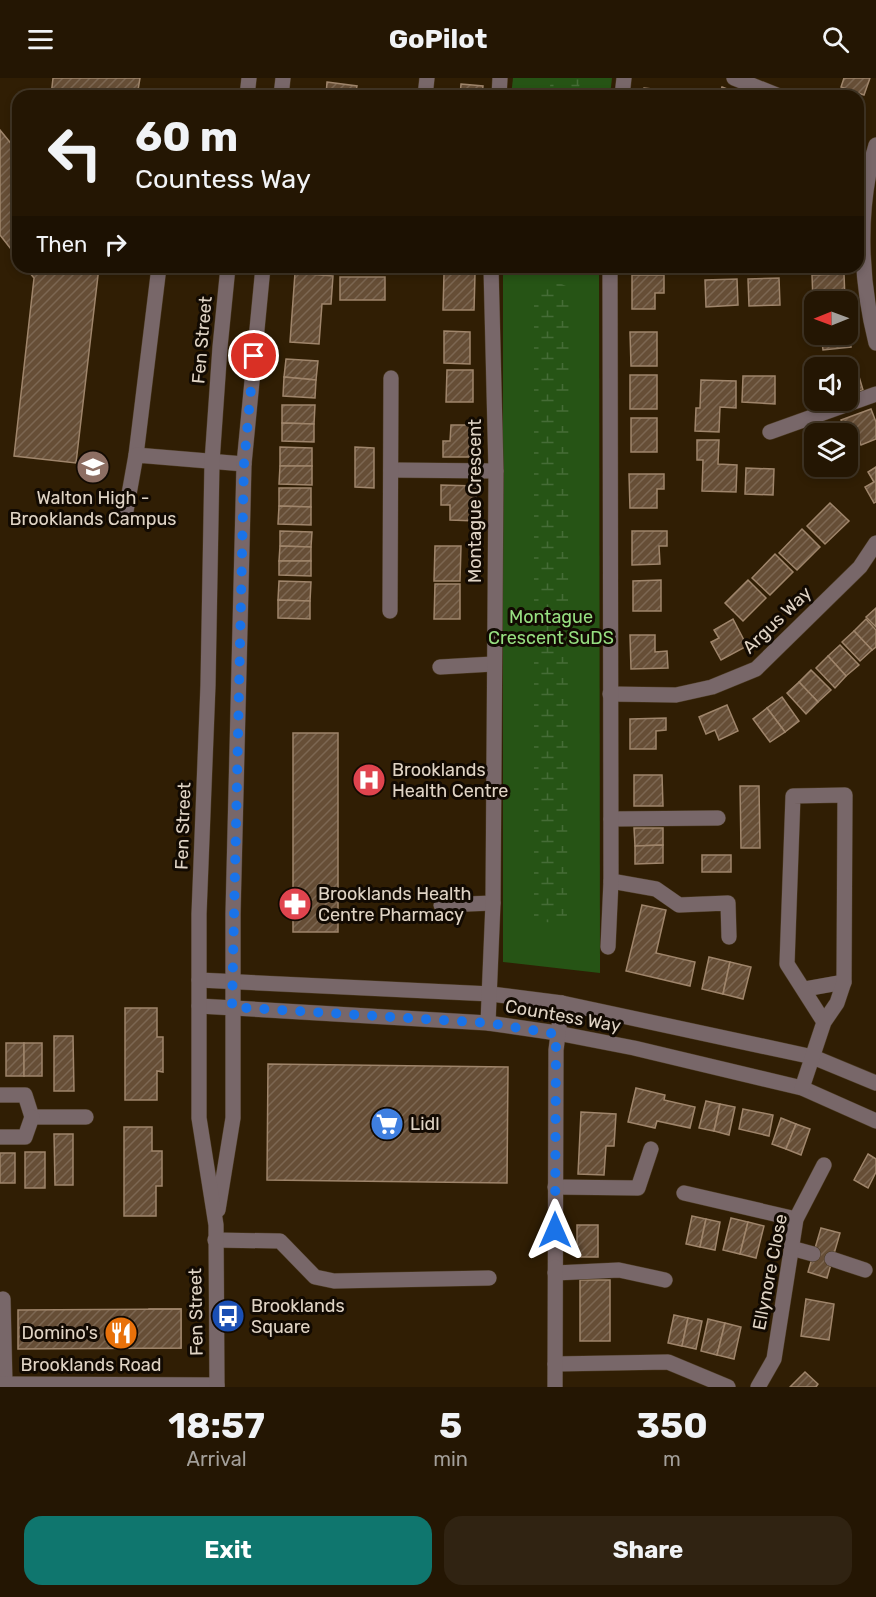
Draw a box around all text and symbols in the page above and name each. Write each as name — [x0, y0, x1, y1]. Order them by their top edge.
icon: menu — [24, 23, 57, 56]
text: GoPilot — [389, 23, 487, 55]
icon: search — [819, 23, 852, 56]
text: 60 m — [135, 112, 238, 162]
icon: left — [36, 114, 114, 192]
text: Countess Way — [135, 163, 311, 195]
icon: right — [99, 228, 132, 261]
text: Then — [36, 231, 87, 258]
north arrow — [804, 291, 858, 345]
map controls — [804, 291, 858, 477]
street label: Fen Street — [187, 295, 217, 385]
pin — [228, 330, 279, 381]
icon: arrive — [237, 339, 270, 372]
button: sound — [804, 357, 858, 411]
street label: Montague Crescent — [464, 419, 486, 583]
button: layers — [804, 423, 858, 477]
school or university icon: Walton High - Brooklands Campus — [75, 449, 111, 485]
place label: Walton High - Brooklands Campus — [10, 487, 176, 530]
street label: Argus Way — [738, 582, 816, 658]
park label: Montague Crescent SuDS — [488, 606, 614, 649]
place label: Brooklands Health Centre — [392, 759, 508, 802]
hospital icon: Brooklands Health Centre — [351, 762, 387, 798]
street label: Fen Street — [170, 782, 196, 870]
place label: Brooklands Health Centre Pharmacy — [318, 883, 471, 926]
pharmacy icon: Brooklands Health Centre Pharmacy — [277, 886, 313, 922]
street label: Countess Way — [503, 995, 623, 1037]
supermarket icon: Lidl — [369, 1106, 405, 1142]
place label: Lidl — [410, 1113, 440, 1135]
position arrow — [523, 1198, 587, 1262]
street label: Ellynore Close — [748, 1212, 792, 1332]
street label: Fen Street — [184, 1268, 208, 1356]
place label: Brooklands Square — [251, 1295, 345, 1338]
bus stop icon: Brooklands Square — [210, 1298, 246, 1334]
restaurant icon: Domino's — [103, 1315, 139, 1351]
place label: Domino's — [21, 1322, 98, 1344]
street label: Brooklands Road — [21, 1354, 161, 1376]
text: 18:57 — [168, 1404, 265, 1447]
text: 5 — [439, 1404, 462, 1447]
text: 350 — [636, 1404, 708, 1447]
text: Arrival — [187, 1447, 247, 1471]
text: min — [433, 1447, 468, 1471]
text: m — [663, 1447, 681, 1471]
button: Exit — [24, 1516, 432, 1585]
button: Share — [444, 1516, 852, 1585]

